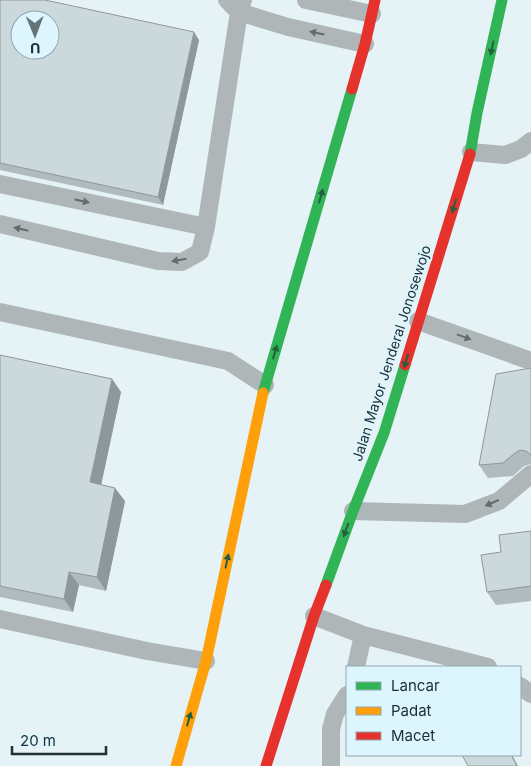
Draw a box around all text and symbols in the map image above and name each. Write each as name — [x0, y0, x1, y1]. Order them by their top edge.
north arrow — [10, 10, 60, 60]
one-way arrow — [309, 29, 325, 37]
text: U — [30, 40, 41, 57]
one-way arrow — [487, 40, 495, 56]
one-way arrow — [317, 188, 325, 203]
one-way arrow — [74, 197, 90, 205]
one-way arrow — [450, 198, 458, 213]
one-way arrow — [13, 225, 28, 233]
street label: Jalan Mayor Jenderal Jonosewojo — [348, 243, 434, 463]
one-way arrow — [171, 257, 187, 265]
one-way arrow — [457, 333, 472, 341]
one-way arrow — [271, 344, 279, 359]
one-way arrow — [402, 353, 409, 368]
one-way arrow — [485, 500, 499, 508]
one-way arrow — [342, 523, 350, 538]
one-way arrow — [223, 554, 231, 569]
legend — [346, 666, 521, 756]
text: Lancar — [391, 676, 440, 695]
text: Padat — [391, 701, 432, 720]
one-way arrow — [186, 712, 194, 727]
scale bar — [12, 724, 106, 756]
text: Macet — [391, 726, 435, 745]
text: 20 m — [20, 731, 56, 750]

